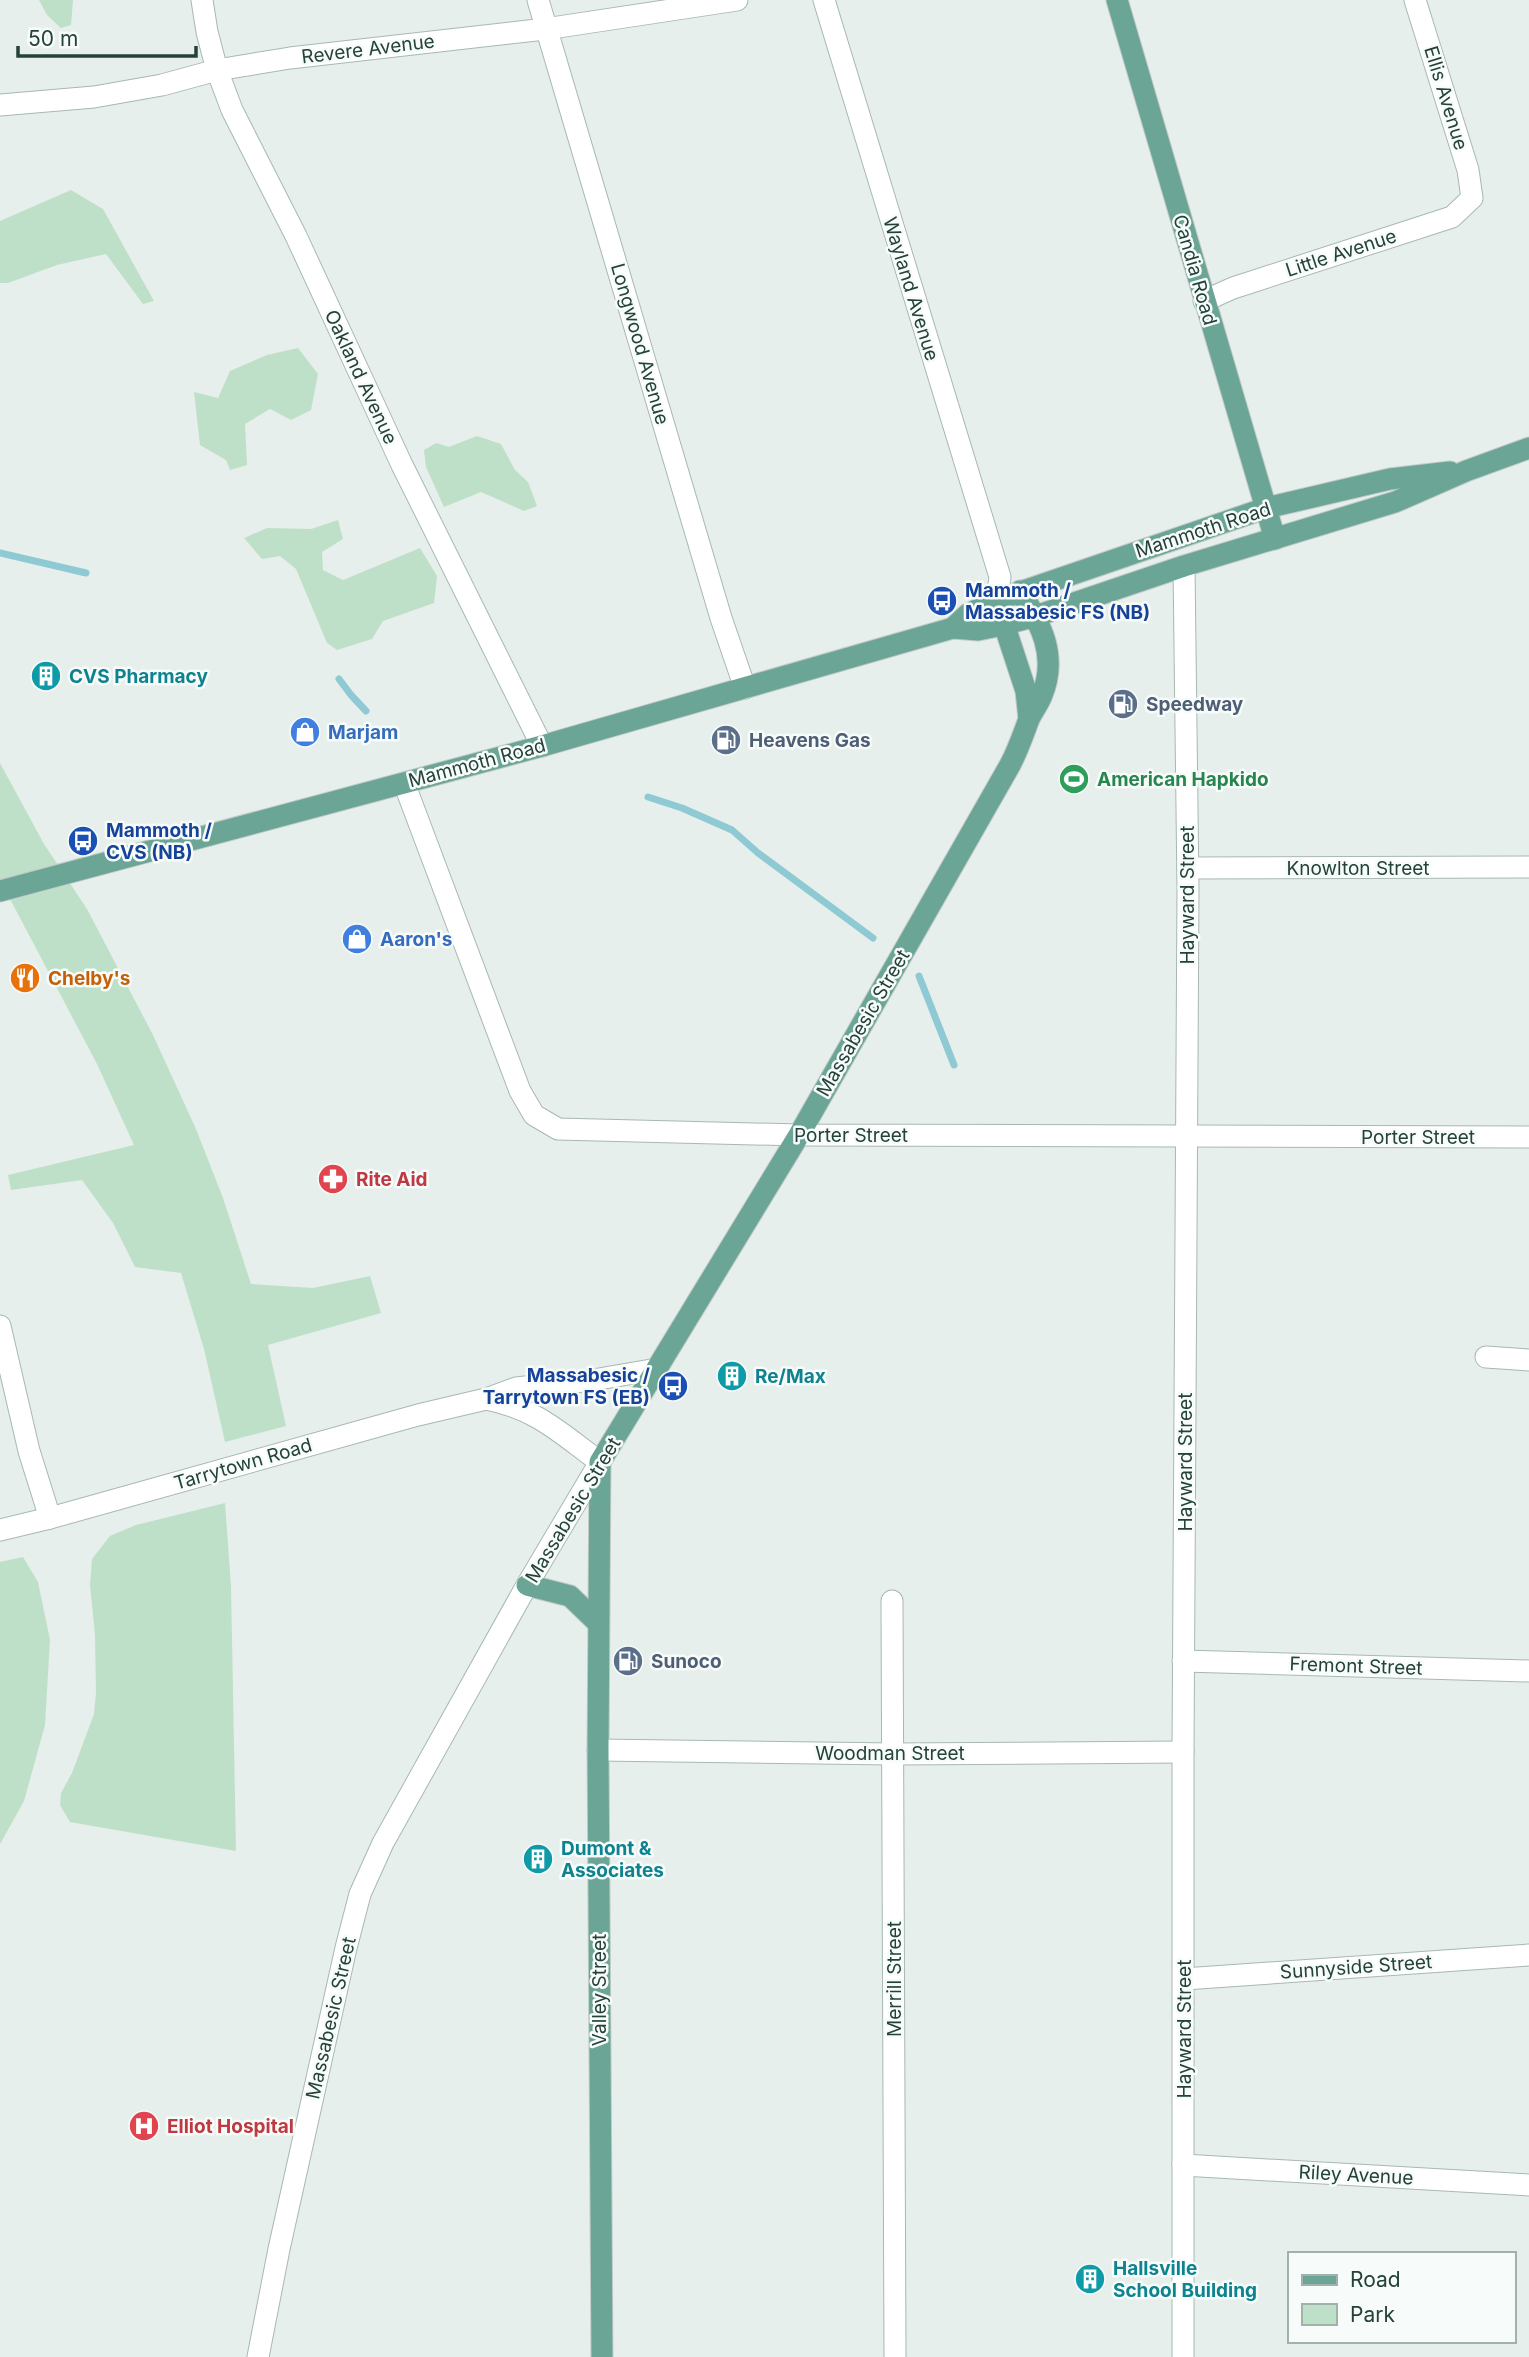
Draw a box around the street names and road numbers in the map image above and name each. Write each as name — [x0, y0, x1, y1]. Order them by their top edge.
street label: Revere Avenue — [300, 29, 436, 69]
street label: Ellis Avenue — [1419, 43, 1473, 153]
street label: Candia Road — [1168, 212, 1222, 328]
street label: Wayland Avenue — [878, 214, 944, 364]
street label: Little Avenue — [1283, 224, 1399, 282]
street label: Longwood Avenue — [606, 261, 674, 427]
street label: Oakland Avenue — [320, 306, 402, 448]
street label: Mammoth Road — [1132, 497, 1274, 563]
street label: Mammoth Road — [406, 734, 548, 792]
street label: Hayward Street — [1176, 826, 1199, 964]
street label: Knowlton Street — [1286, 857, 1430, 880]
street label: Massabesic Street — [812, 945, 914, 1101]
street label: Porter Street — [794, 1124, 908, 1147]
street label: Porter Street — [1361, 1126, 1475, 1149]
street label: Hayward Street — [1174, 1393, 1197, 1531]
street label: Tarrytown Road — [171, 1433, 315, 1495]
street label: Massabesic Street — [520, 1433, 626, 1587]
street label: Fremont Street — [1289, 1652, 1423, 1680]
street label: Woodman Street — [815, 1742, 965, 1765]
street label: Merrill Street — [883, 1921, 906, 2037]
street label: Valley Street — [588, 1934, 611, 2046]
street label: Massabesic Street — [301, 1935, 361, 2101]
street label: Sunnyside Street — [1279, 1950, 1433, 1984]
street label: Hayward Street — [1173, 1960, 1196, 2098]
street label: Riley Avenue — [1298, 2161, 1414, 2189]

